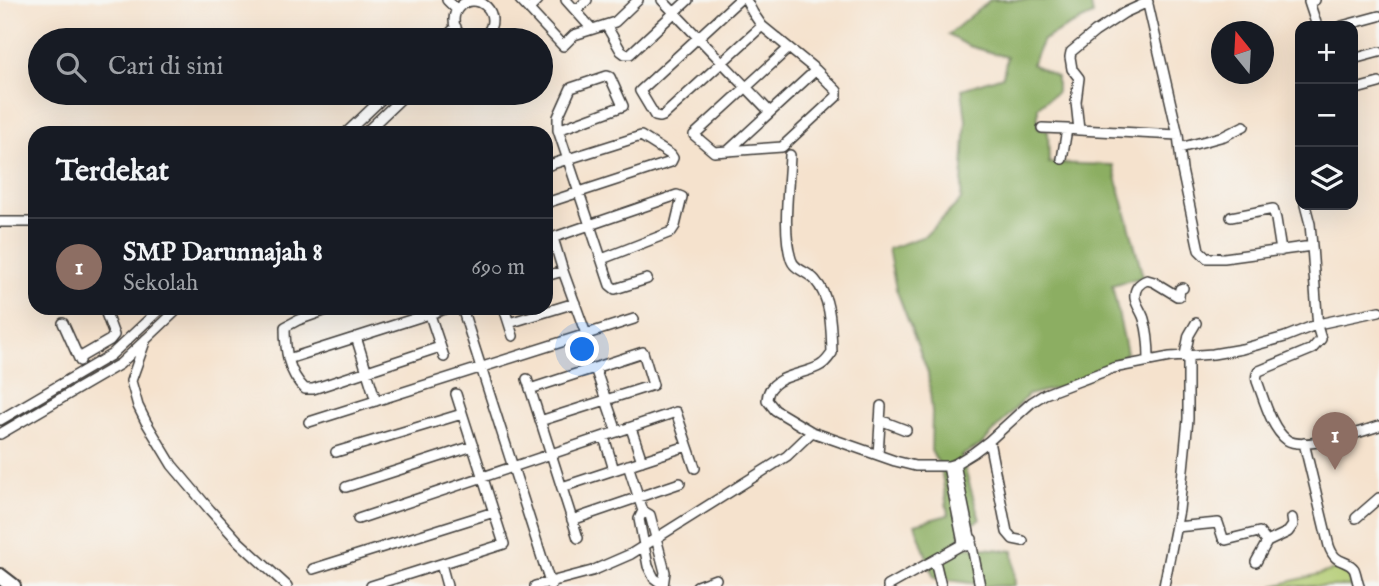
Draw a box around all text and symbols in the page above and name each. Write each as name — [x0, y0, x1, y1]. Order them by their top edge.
north arrow — [1211, 21, 1274, 84]
map controls — [1295, 21, 1358, 210]
button: + — [1295, 21, 1358, 84]
search box — [28, 28, 553, 105]
icon: search — [52, 48, 90, 86]
text: Cari di sini — [108, 50, 223, 83]
button: − — [1295, 84, 1358, 147]
button: layers — [1295, 147, 1358, 210]
text: Terdekat — [56, 153, 169, 191]
text: SMP Darunnajah 8 — [123, 236, 323, 269]
text: 1 — [75, 253, 83, 282]
text: 690 m — [471, 253, 525, 282]
text: Sekolah — [123, 269, 198, 298]
your location — [565, 332, 599, 366]
pin: 1 — [1312, 412, 1358, 470]

